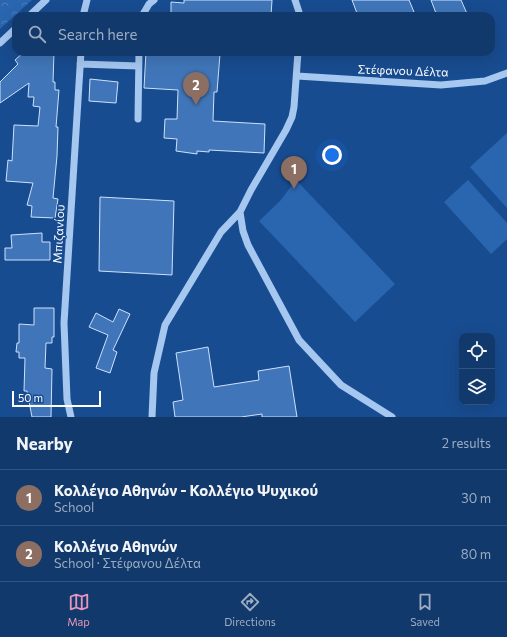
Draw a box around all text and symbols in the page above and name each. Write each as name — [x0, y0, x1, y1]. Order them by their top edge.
search box — [12, 12, 495, 56]
icon: search — [26, 23, 48, 45]
text: Search here — [58, 25, 137, 43]
street label: Στέφανου Δέλτα — [357, 61, 449, 79]
pin: 2 — [183, 72, 209, 105]
your location — [322, 145, 342, 165]
pin: 1 — [281, 156, 307, 189]
street label: Μπιζανίου — [49, 204, 67, 264]
map controls — [459, 333, 495, 405]
button: locate — [459, 333, 495, 369]
button: layers — [459, 369, 495, 405]
scale bar — [12, 389, 101, 408]
text: 50 m — [18, 391, 43, 404]
text: Nearby — [16, 433, 73, 454]
text: 2 results — [442, 435, 491, 451]
text: Κολλέγιο Αθηνών - Κολλέγιο Ψυχικού — [54, 481, 318, 499]
text: 1 — [26, 490, 32, 506]
text: 30 m — [461, 490, 491, 506]
text: School — [54, 499, 94, 515]
text: Κολλέγιο Αθηνών — [54, 537, 177, 555]
text: 2 — [25, 546, 33, 562]
text: 80 m — [461, 546, 491, 562]
text: School · Στέφανου Δέλτα — [54, 555, 201, 571]
tab: Map — [67, 591, 90, 628]
tab: Directions — [224, 591, 276, 628]
tab: Saved — [410, 591, 440, 628]

